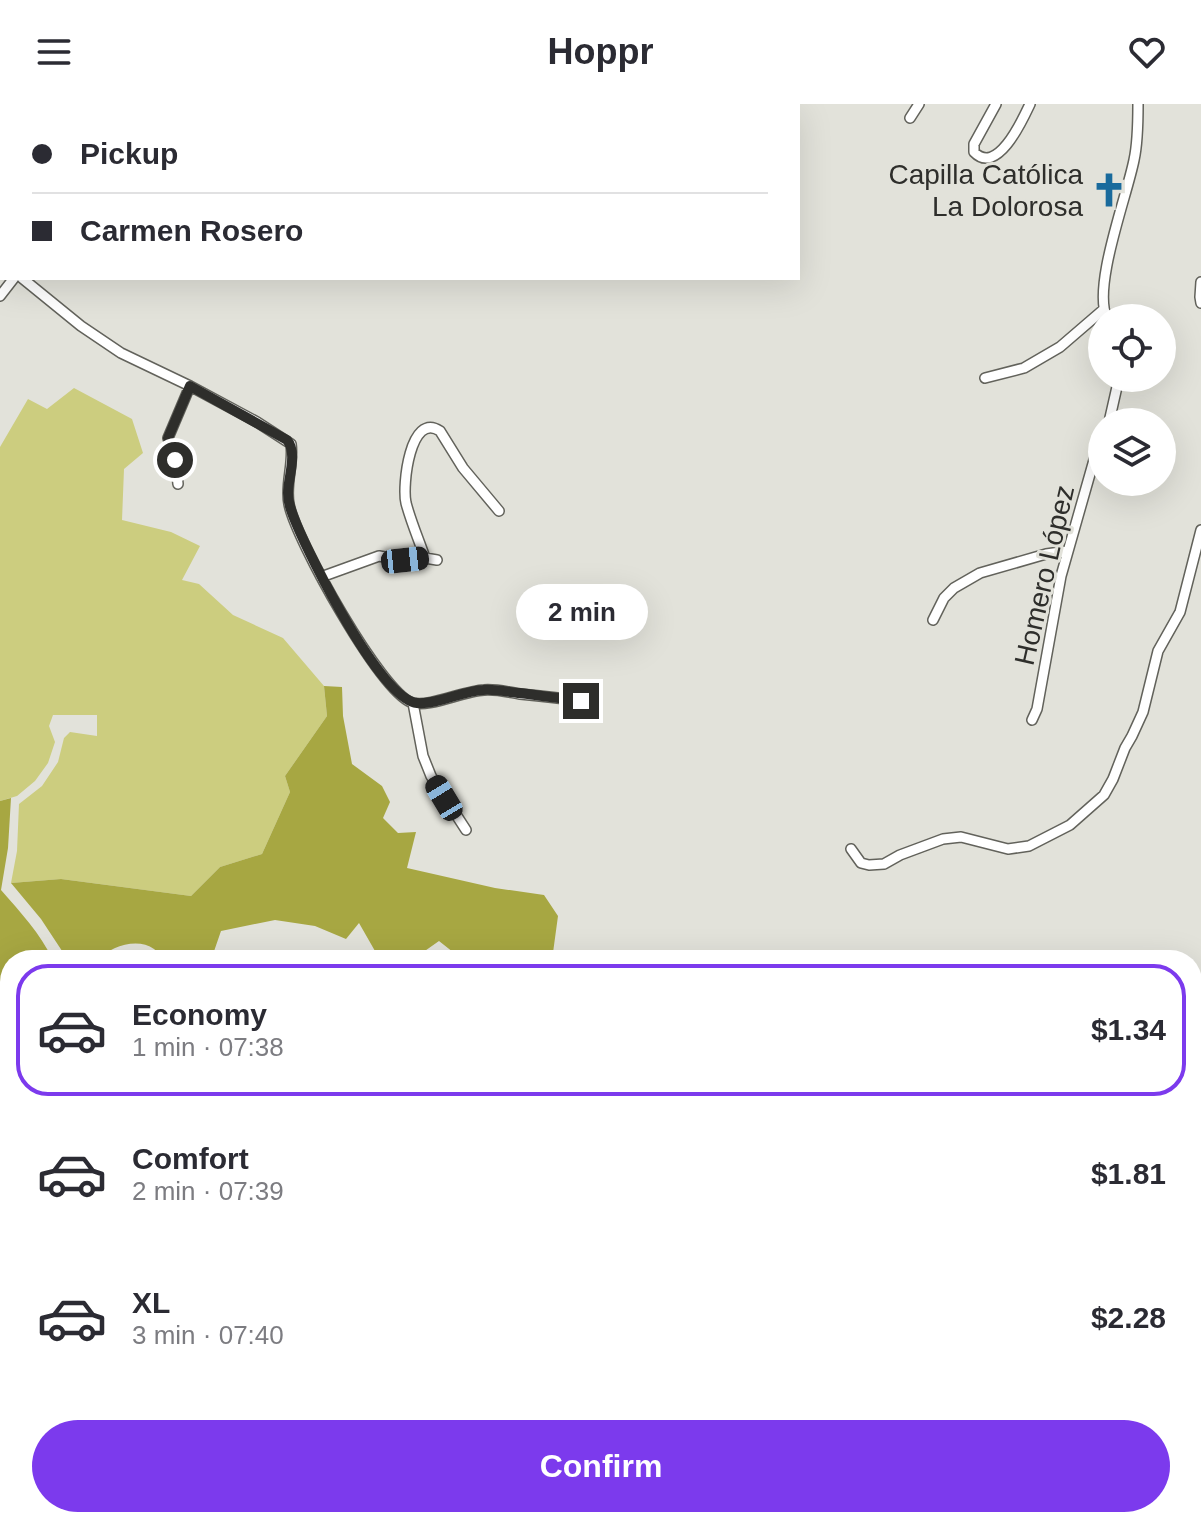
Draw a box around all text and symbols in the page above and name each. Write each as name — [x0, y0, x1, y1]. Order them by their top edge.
icon: menu — [32, 30, 76, 74]
icon: heart — [1125, 30, 1169, 74]
text: Hoppr — [548, 31, 653, 72]
text: Pickup — [80, 137, 178, 170]
place label: Capilla Católica La Dolorosa — [888, 159, 1083, 222]
church icon: Capilla Católica La Dolorosa — [1090, 171, 1128, 209]
text: Carmen Rosero — [80, 214, 303, 247]
map controls — [1088, 304, 1176, 496]
button: locate — [1088, 304, 1176, 392]
button: layers — [1088, 408, 1176, 496]
route start — [157, 442, 193, 478]
street label: Homero López — [1009, 482, 1080, 668]
car — [380, 546, 430, 574]
callout: 2 min — [515, 585, 647, 641]
text: 2 min — [548, 597, 616, 627]
route end — [563, 683, 599, 719]
car — [421, 771, 467, 825]
icon: car — [36, 994, 108, 1066]
text: Economy — [132, 998, 267, 1031]
text: $1.34 — [1091, 1013, 1166, 1046]
text: 1 min · 07:38 — [132, 1032, 284, 1062]
icon: car — [36, 1138, 108, 1210]
text: Comfort — [132, 1142, 249, 1175]
text: $1.81 — [1091, 1157, 1166, 1190]
text: 2 min · 07:39 — [132, 1176, 284, 1206]
icon: car — [36, 1282, 108, 1354]
text: XL — [132, 1286, 170, 1319]
text: $2.28 — [1091, 1301, 1166, 1334]
text: 3 min · 07:40 — [132, 1320, 284, 1350]
button: Confirm — [32, 1420, 1170, 1512]

